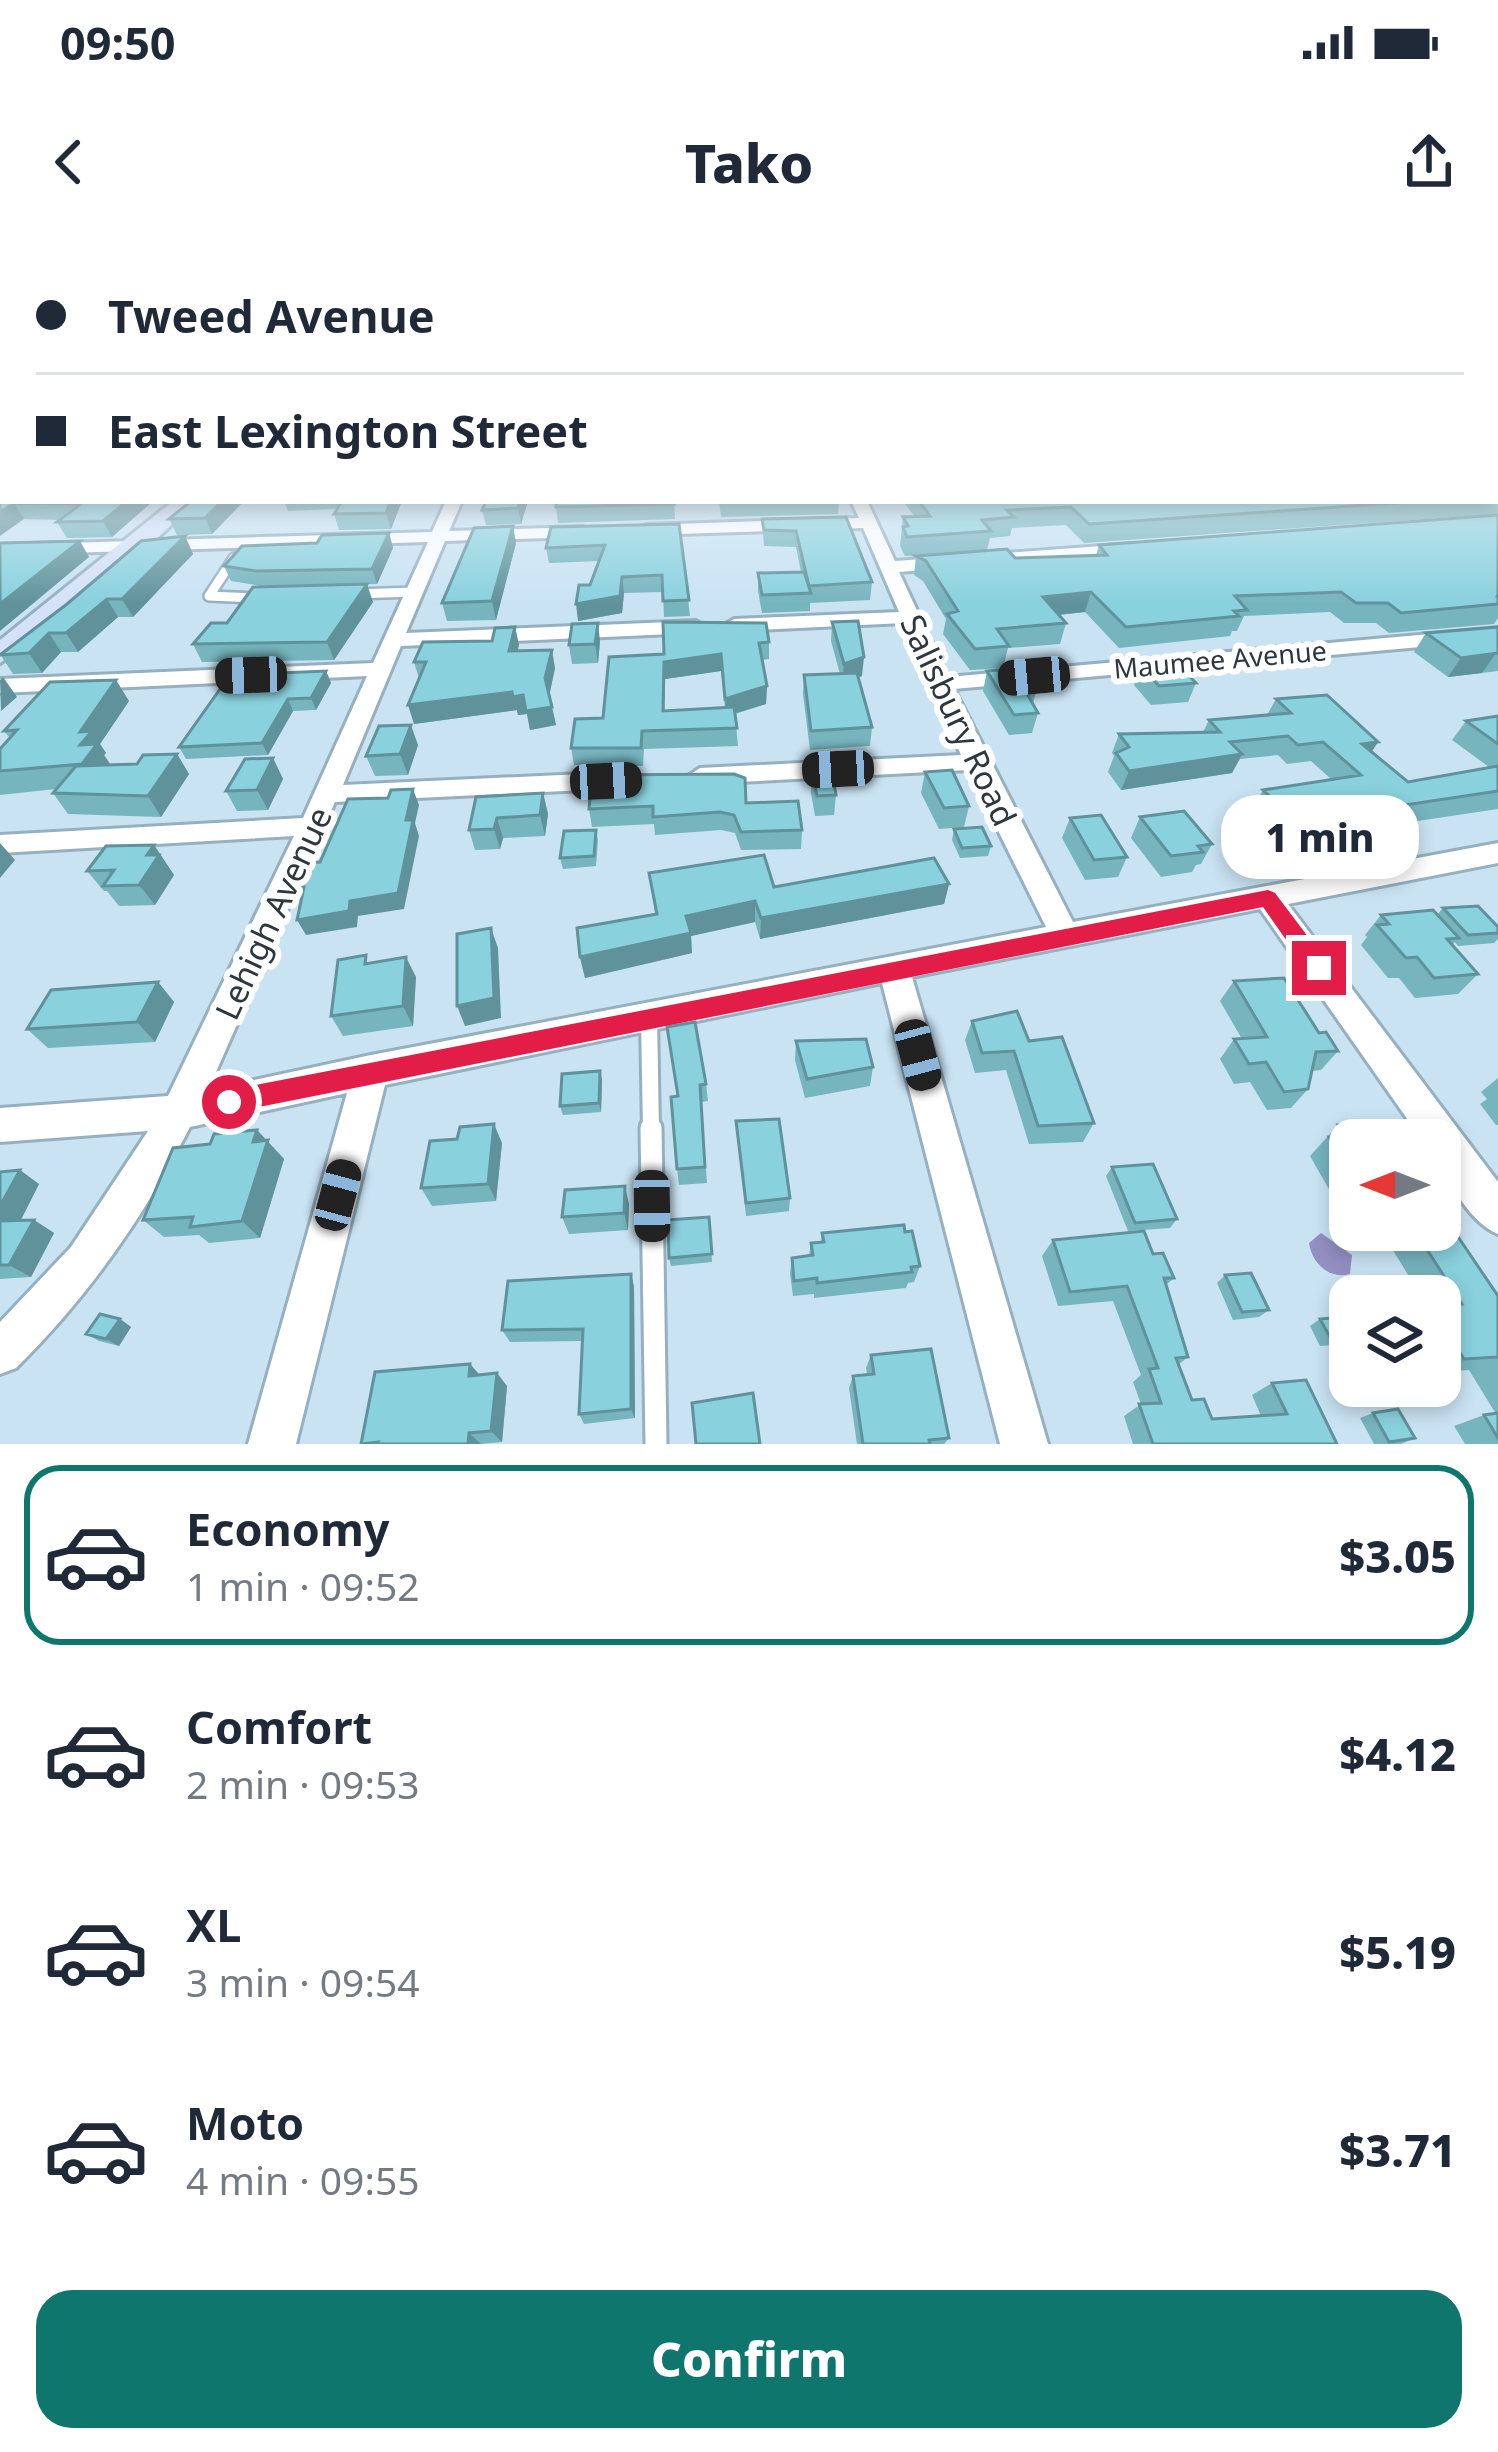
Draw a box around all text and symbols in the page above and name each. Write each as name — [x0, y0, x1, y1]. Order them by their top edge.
text: 09:50 — [60, 12, 176, 73]
text: Tako — [685, 125, 813, 199]
icon: back — [36, 129, 102, 195]
icon: share — [1396, 129, 1462, 195]
text: Tweed Avenue — [108, 285, 435, 346]
text: East Lexington Street — [108, 400, 588, 461]
street label: Salisbury Road — [890, 607, 1028, 833]
street label: Maumee Avenue — [1112, 631, 1328, 687]
car — [997, 655, 1071, 697]
car — [214, 656, 288, 694]
car — [801, 749, 875, 789]
car — [569, 761, 643, 801]
callout: 1 min — [1220, 794, 1418, 878]
street label: Lehigh Avenue — [204, 799, 342, 1027]
text: 1 min — [1266, 810, 1374, 863]
route end — [1292, 941, 1346, 995]
car — [891, 1016, 945, 1094]
route start — [202, 1075, 256, 1129]
north arrow — [1329, 1119, 1461, 1251]
map controls — [1329, 1119, 1461, 1407]
car — [311, 1156, 365, 1234]
car — [633, 1170, 671, 1242]
button: layers — [1329, 1275, 1461, 1407]
text: Economy — [186, 1498, 390, 1559]
icon: car — [42, 1501, 150, 1609]
text: $3.05 — [1339, 1525, 1456, 1586]
text: 1 min · 09:52 — [186, 1559, 420, 1612]
text: Comfort — [186, 1696, 372, 1757]
icon: car — [42, 1699, 150, 1807]
text: $4.12 — [1339, 1723, 1456, 1784]
text: 2 min · 09:53 — [186, 1757, 420, 1810]
text: XL — [186, 1894, 241, 1955]
icon: car — [42, 1897, 150, 2005]
text: $5.19 — [1339, 1921, 1456, 1982]
text: 3 min · 09:54 — [186, 1955, 420, 2008]
text: Moto — [186, 2092, 304, 2153]
icon: car — [42, 2095, 150, 2203]
text: $3.71 — [1339, 2119, 1456, 2180]
text: 4 min · 09:55 — [186, 2153, 420, 2206]
button: Confirm — [36, 2290, 1462, 2428]

